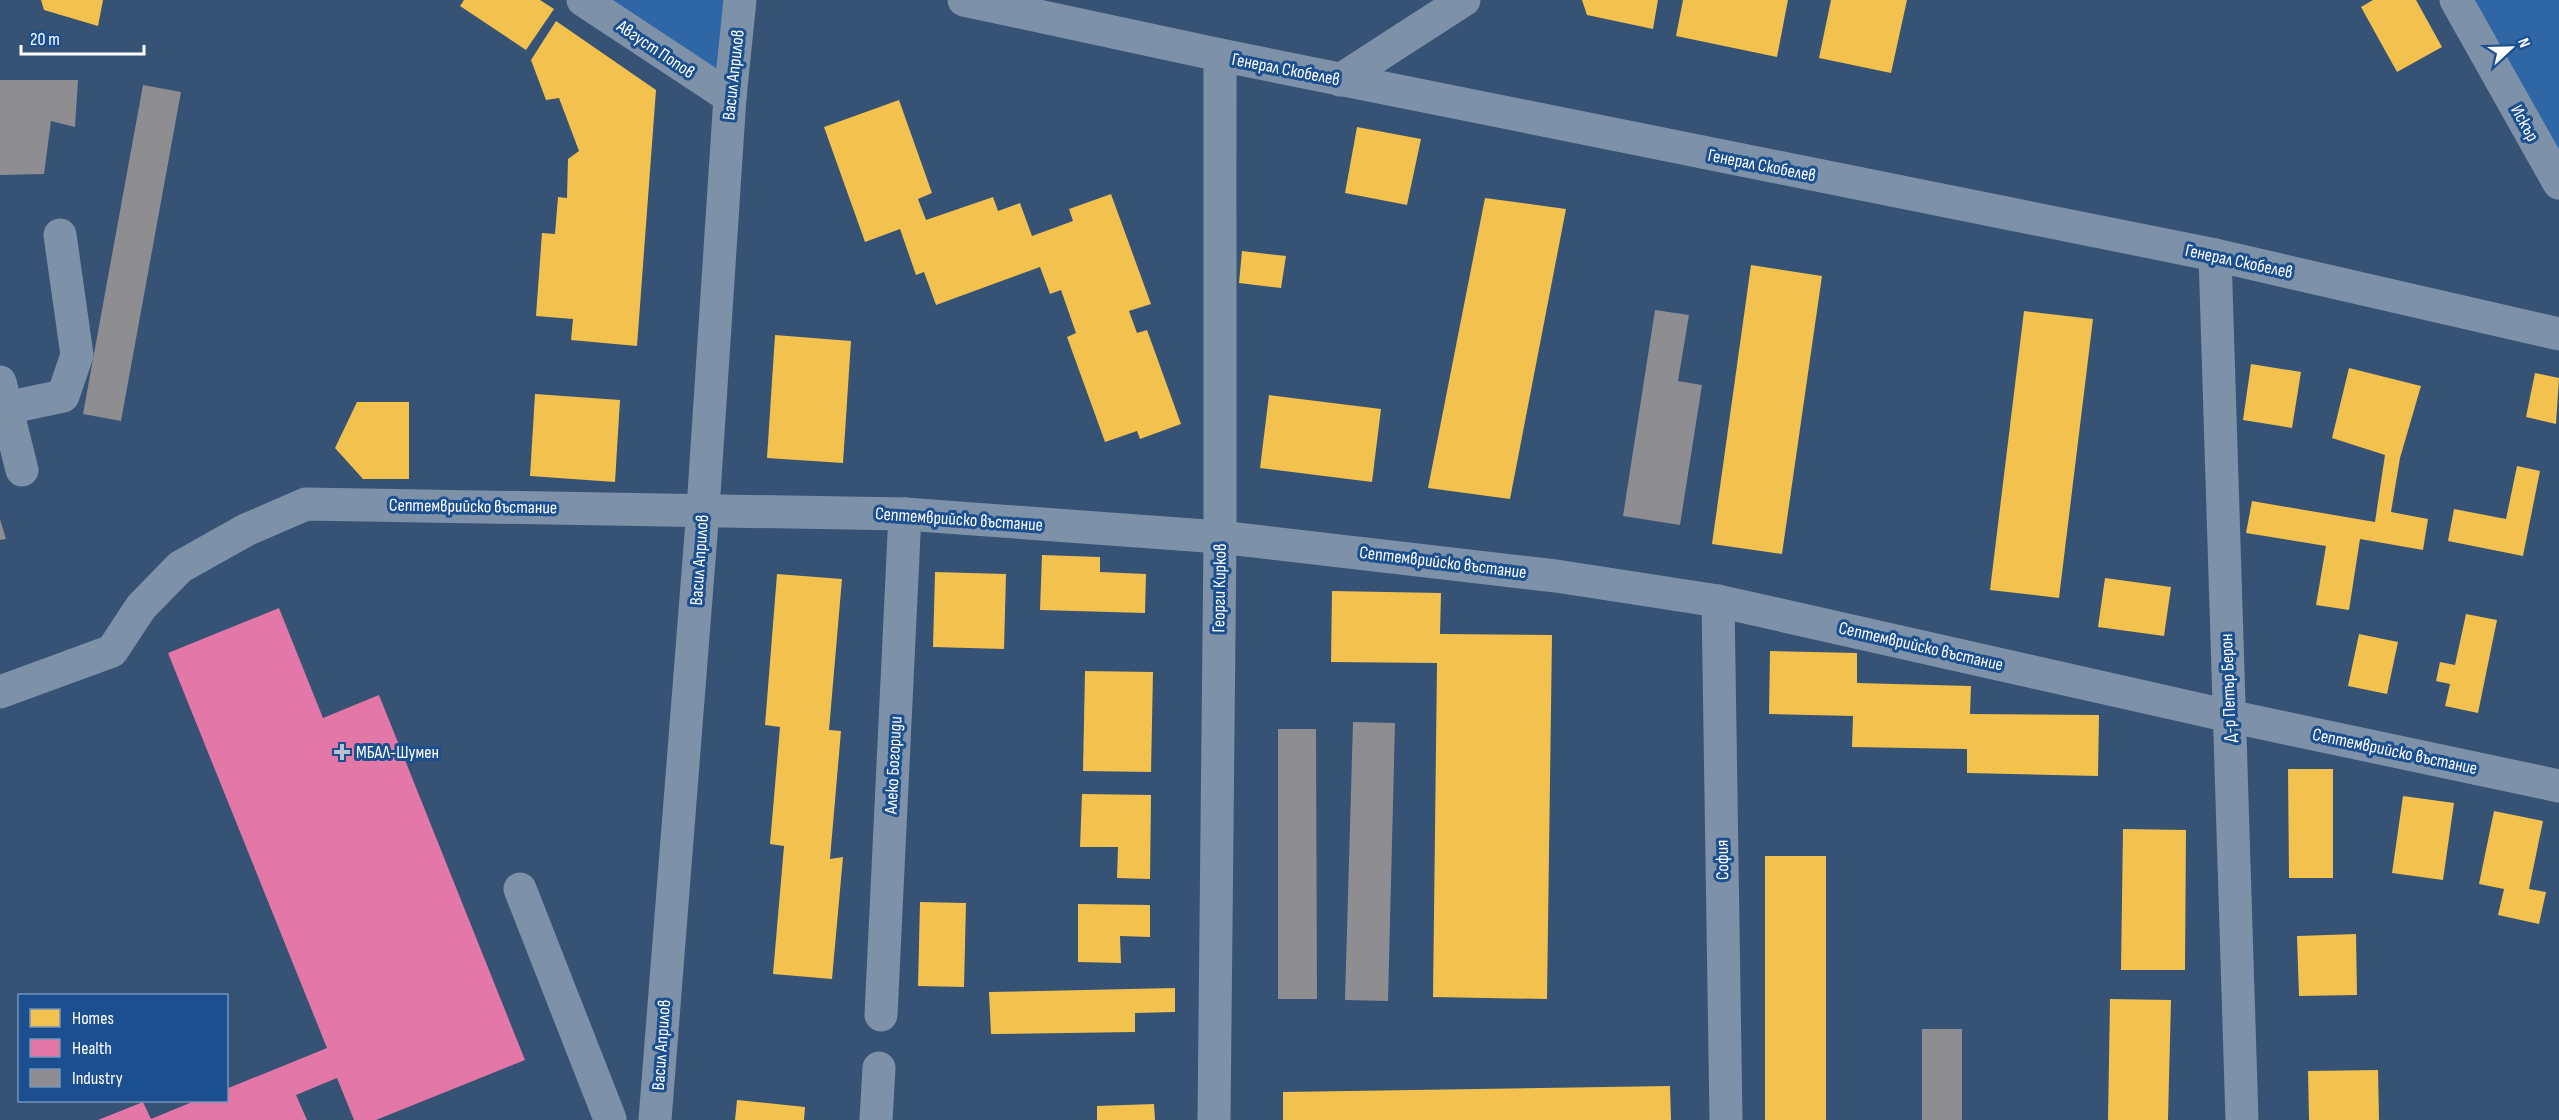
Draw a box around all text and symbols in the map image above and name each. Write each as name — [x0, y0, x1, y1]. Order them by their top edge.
street label: Август Попов — [612, 15, 699, 83]
scale bar — [21, 18, 144, 56]
north arrow — [2481, 18, 2541, 78]
text: 20 m — [30, 29, 60, 50]
street label: Васил Априлов — [718, 29, 749, 121]
text: N — [2513, 35, 2534, 50]
street label: Генерал Скобелев — [1230, 49, 1342, 90]
street label: Искър — [2506, 101, 2543, 145]
street label: Генерал Скобелев — [1706, 145, 1818, 186]
street label: Генерал Скобелев — [2183, 240, 2295, 283]
street label: Септемврийско въстание — [389, 495, 557, 518]
street label: Септемврийско въстание — [874, 503, 1044, 536]
street label: Васил Априлов — [686, 514, 713, 606]
street label: Септемврийско въстание — [1358, 542, 1528, 583]
street label: Георги Кирков — [1208, 543, 1231, 633]
street label: Септемврийско въстание — [1837, 617, 2005, 676]
street label: Д-р Петър Берон — [2216, 633, 2241, 743]
street label: Алеко Богориди — [880, 716, 907, 815]
street label: Септемврийско въстание — [2311, 724, 2479, 779]
place label: МБАЛ-Шумен — [356, 742, 439, 763]
marker: МБАЛ-Шумен — [333, 743, 351, 761]
street label: София — [1712, 840, 1733, 880]
legend — [18, 994, 228, 1102]
street label: Васил Априлов — [648, 999, 675, 1091]
text: Homes — [72, 1008, 114, 1029]
text: Health — [72, 1038, 112, 1059]
text: Industry — [72, 1068, 123, 1089]

